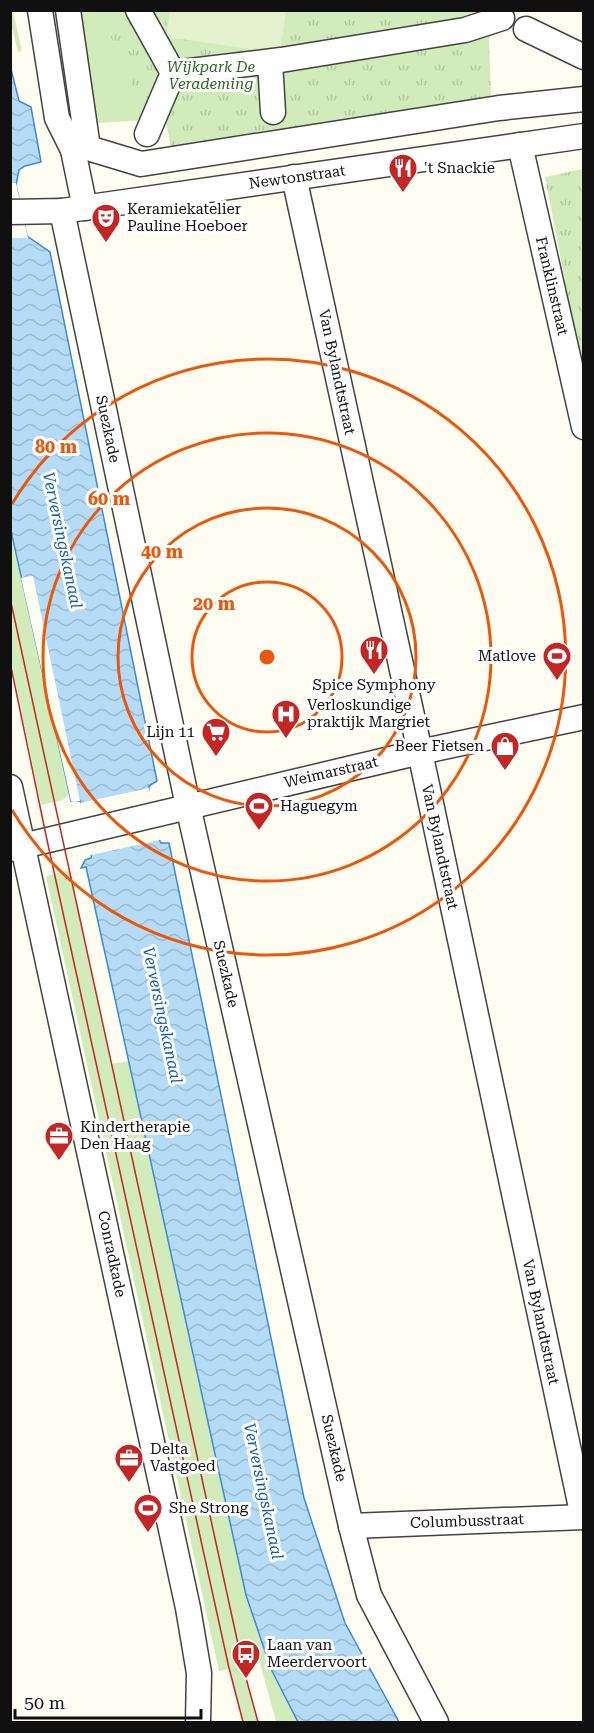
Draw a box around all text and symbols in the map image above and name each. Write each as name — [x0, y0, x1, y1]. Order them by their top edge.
park label: Wijkpark De Verademing — [167, 58, 256, 93]
restaurant icon: 't Snackie — [387, 152, 419, 194]
place label: 't Snackie — [424, 159, 495, 177]
street label: Newtonstraat — [248, 161, 347, 193]
place label: Keramiekatelier Pauline Hoeboer — [127, 200, 248, 235]
theatre icon: Keramiekatelier Pauline Hoeboer — [90, 202, 122, 244]
street label: Franklinstraat — [532, 235, 572, 338]
street label: Van Bylandtstraat — [315, 308, 359, 437]
street label: Suezkade — [92, 394, 124, 464]
text: 80 m — [35, 436, 78, 457]
water label: Verversingskanaal — [39, 470, 86, 610]
text: 60 m — [88, 488, 131, 509]
text: 40 m — [141, 541, 184, 562]
text: 20 m — [193, 593, 236, 614]
restaurant icon: Spice Symphony — [358, 634, 390, 676]
sports icon: Matlove — [541, 640, 573, 682]
centre of rings — [257, 647, 277, 667]
place label: Matlove — [478, 647, 536, 665]
place label: Spice Symphony — [312, 676, 436, 694]
place label: Verloskundige praktijk Margriet — [307, 696, 431, 731]
hospital icon: Verloskundige praktijk Margriet — [270, 698, 302, 740]
supermarket icon: Lijn 11 — [200, 716, 232, 758]
place label: Lijn 11 — [146, 723, 195, 741]
shop icon: Beer Fietsen — [489, 730, 521, 772]
place label: Beer Fietsen — [395, 737, 484, 755]
street label: Weimarstraat — [282, 752, 380, 792]
street label: Van Bylandtstraat — [418, 783, 462, 912]
sports icon: Haguegym — [243, 790, 275, 832]
place label: Haguegym — [280, 797, 358, 815]
street label: Suezkade — [209, 938, 243, 1010]
water label: Verversingskanaal — [139, 945, 186, 1085]
place label: Kindertherapie Den Haag — [80, 1118, 190, 1153]
office icon: Kindertherapie Den Haag — [43, 1120, 75, 1162]
street label: Conradkade — [94, 1209, 130, 1299]
street label: Van Bylandtstraat — [519, 1258, 563, 1387]
street label: Suezkade — [317, 1412, 351, 1484]
water label: Verversingskanaal — [240, 1421, 287, 1561]
place label: Delta Vastgoed — [150, 1440, 216, 1475]
office icon: Delta Vastgoed — [113, 1442, 145, 1484]
sports icon: She Strong — [132, 1492, 164, 1534]
place label: She Strong — [169, 1499, 249, 1517]
street label: Columbusstraat — [410, 1510, 525, 1532]
place label: Laan van Meerdervoort — [267, 1636, 367, 1671]
bus stop icon: Laan van Meerdervoort — [230, 1638, 262, 1680]
scale bar — [15, 1682, 201, 1720]
text: 50 m — [24, 1692, 65, 1713]

